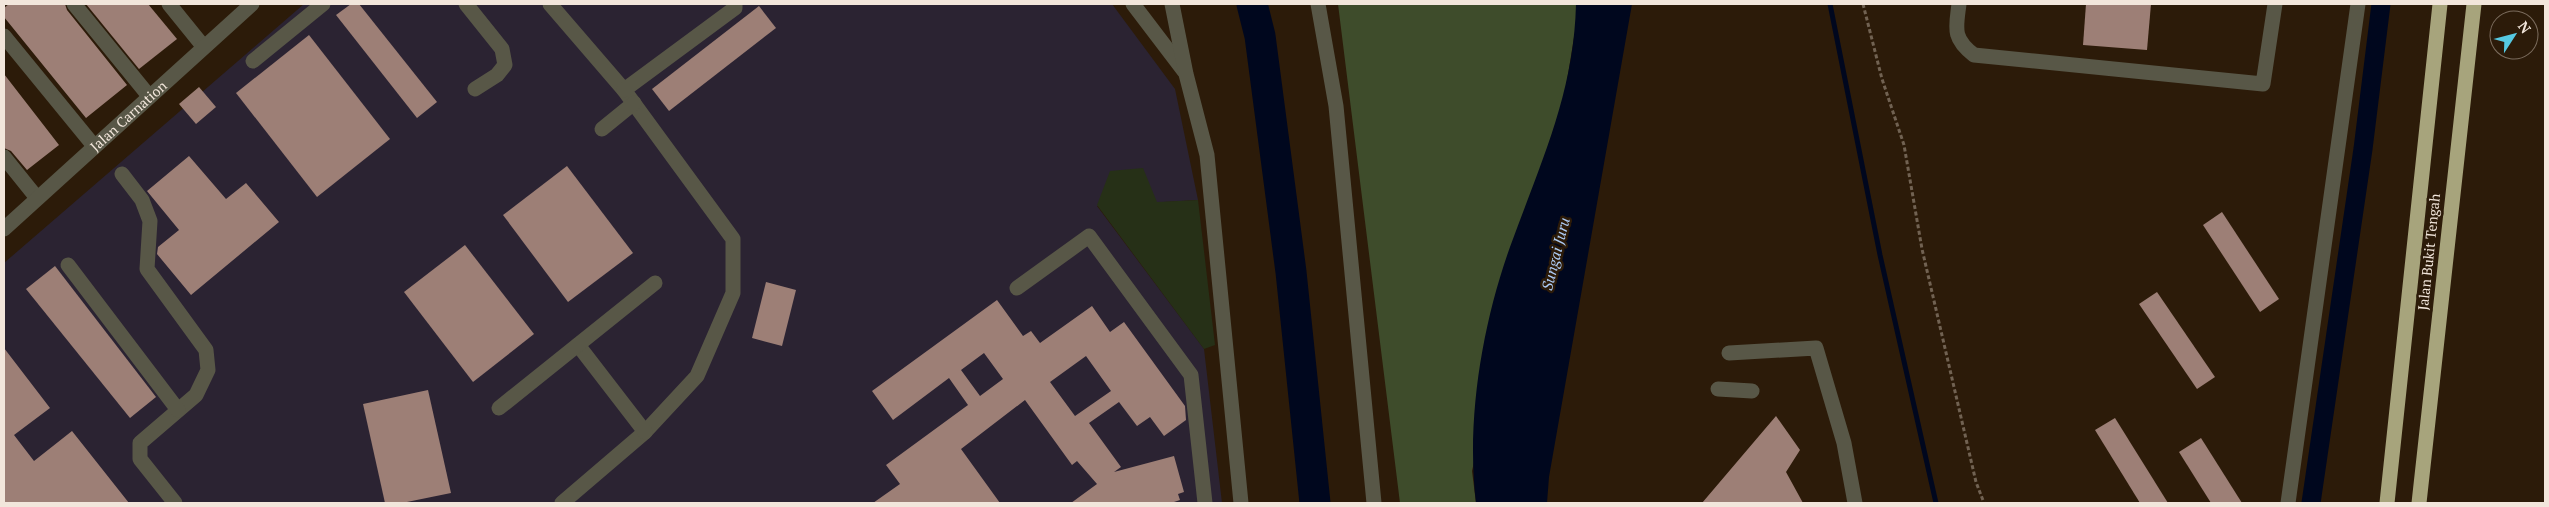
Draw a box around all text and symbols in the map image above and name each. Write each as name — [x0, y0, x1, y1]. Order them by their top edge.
north arrow — [2489, 10, 2539, 60]
text: N — [2514, 17, 2536, 37]
street label: Jalan Carnation — [86, 76, 171, 155]
street label: Jalan Bukit Tengah — [2413, 193, 2444, 311]
water label: Sungai Juru — [1536, 215, 1574, 292]

